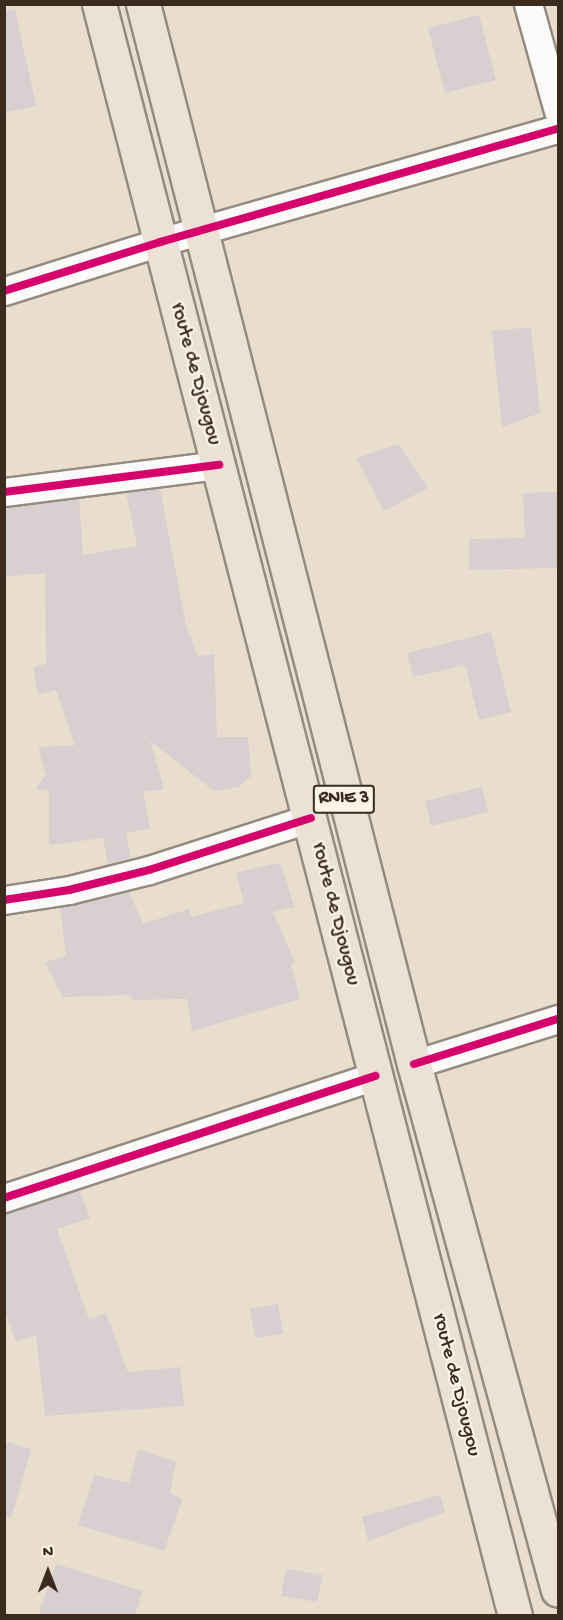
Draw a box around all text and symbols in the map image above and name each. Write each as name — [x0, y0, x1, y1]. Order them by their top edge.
street label: route de Djougou — [164, 300, 226, 448]
road number: RNIE 3 — [312, 784, 376, 814]
street label: route de Djougou — [306, 840, 364, 988]
street label: route de Djougou — [427, 1311, 485, 1459]
north arrow — [18, 1542, 78, 1602]
text: N — [43, 1544, 53, 1563]

